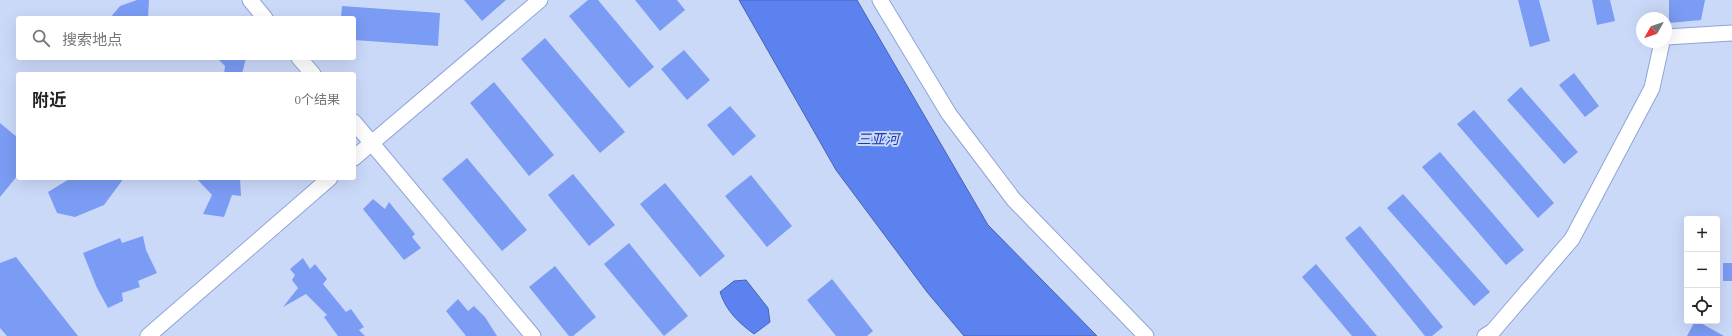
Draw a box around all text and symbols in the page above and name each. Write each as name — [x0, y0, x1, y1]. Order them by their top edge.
north arrow — [1636, 12, 1672, 48]
search box — [16, 16, 356, 60]
icon: search — [30, 27, 52, 49]
text: 搜索地点 — [62, 32, 122, 48]
text: 附近 — [32, 91, 66, 110]
text: 0个结果 — [294, 92, 340, 107]
water label: 三亚河 — [857, 132, 902, 147]
map controls — [1684, 216, 1720, 324]
button: + — [1684, 216, 1720, 252]
button: − — [1684, 252, 1720, 288]
button: locate — [1684, 288, 1720, 324]

